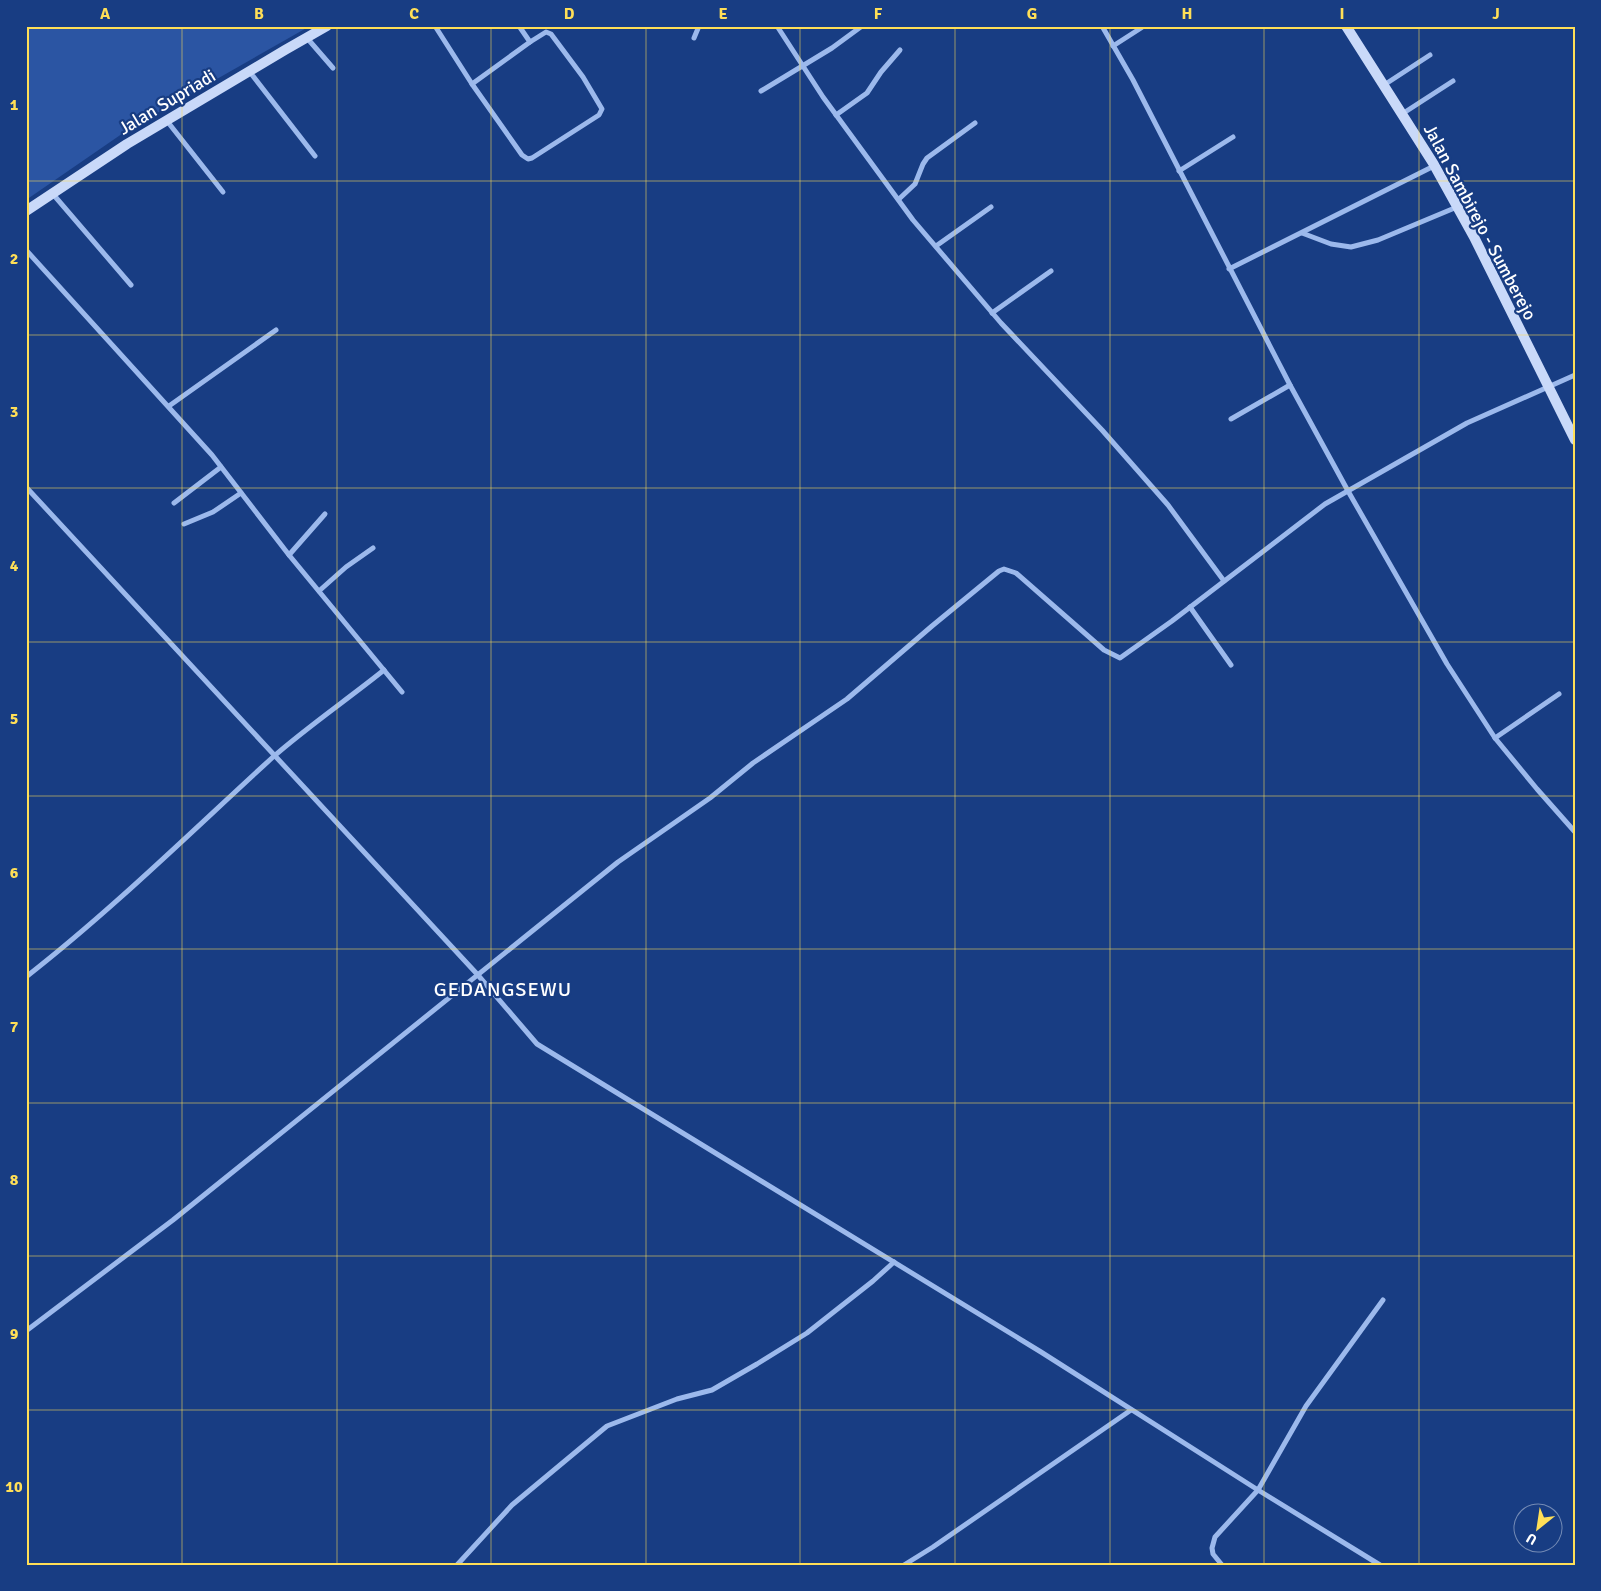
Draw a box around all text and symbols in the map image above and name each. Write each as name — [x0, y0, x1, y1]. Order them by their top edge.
text: A — [100, 4, 111, 24]
text: B — [254, 4, 264, 24]
text: C — [409, 4, 419, 24]
text: D — [564, 4, 575, 24]
text: E — [718, 4, 728, 24]
text: F — [874, 4, 883, 24]
text: G — [1027, 4, 1037, 24]
text: H — [1182, 4, 1192, 24]
text: I — [1339, 4, 1345, 24]
text: J — [1492, 4, 1500, 24]
street label: Jalan Supriadi — [114, 64, 220, 140]
text: 1 — [10, 95, 19, 115]
street label: Jalan Sambirejo - Sumberejo — [1419, 120, 1541, 324]
text: 2 — [10, 249, 18, 269]
text: 3 — [10, 402, 18, 422]
text: 4 — [10, 556, 19, 576]
text: 5 — [10, 709, 18, 729]
text: 6 — [10, 863, 19, 883]
district label: GEDANGSEWU — [434, 977, 572, 1002]
text: 7 — [10, 1017, 19, 1037]
text: 8 — [10, 1170, 19, 1190]
text: 9 — [10, 1324, 19, 1344]
text: 10 — [5, 1477, 23, 1497]
north arrow — [1514, 1504, 1564, 1554]
text: U — [1523, 1529, 1540, 1549]

